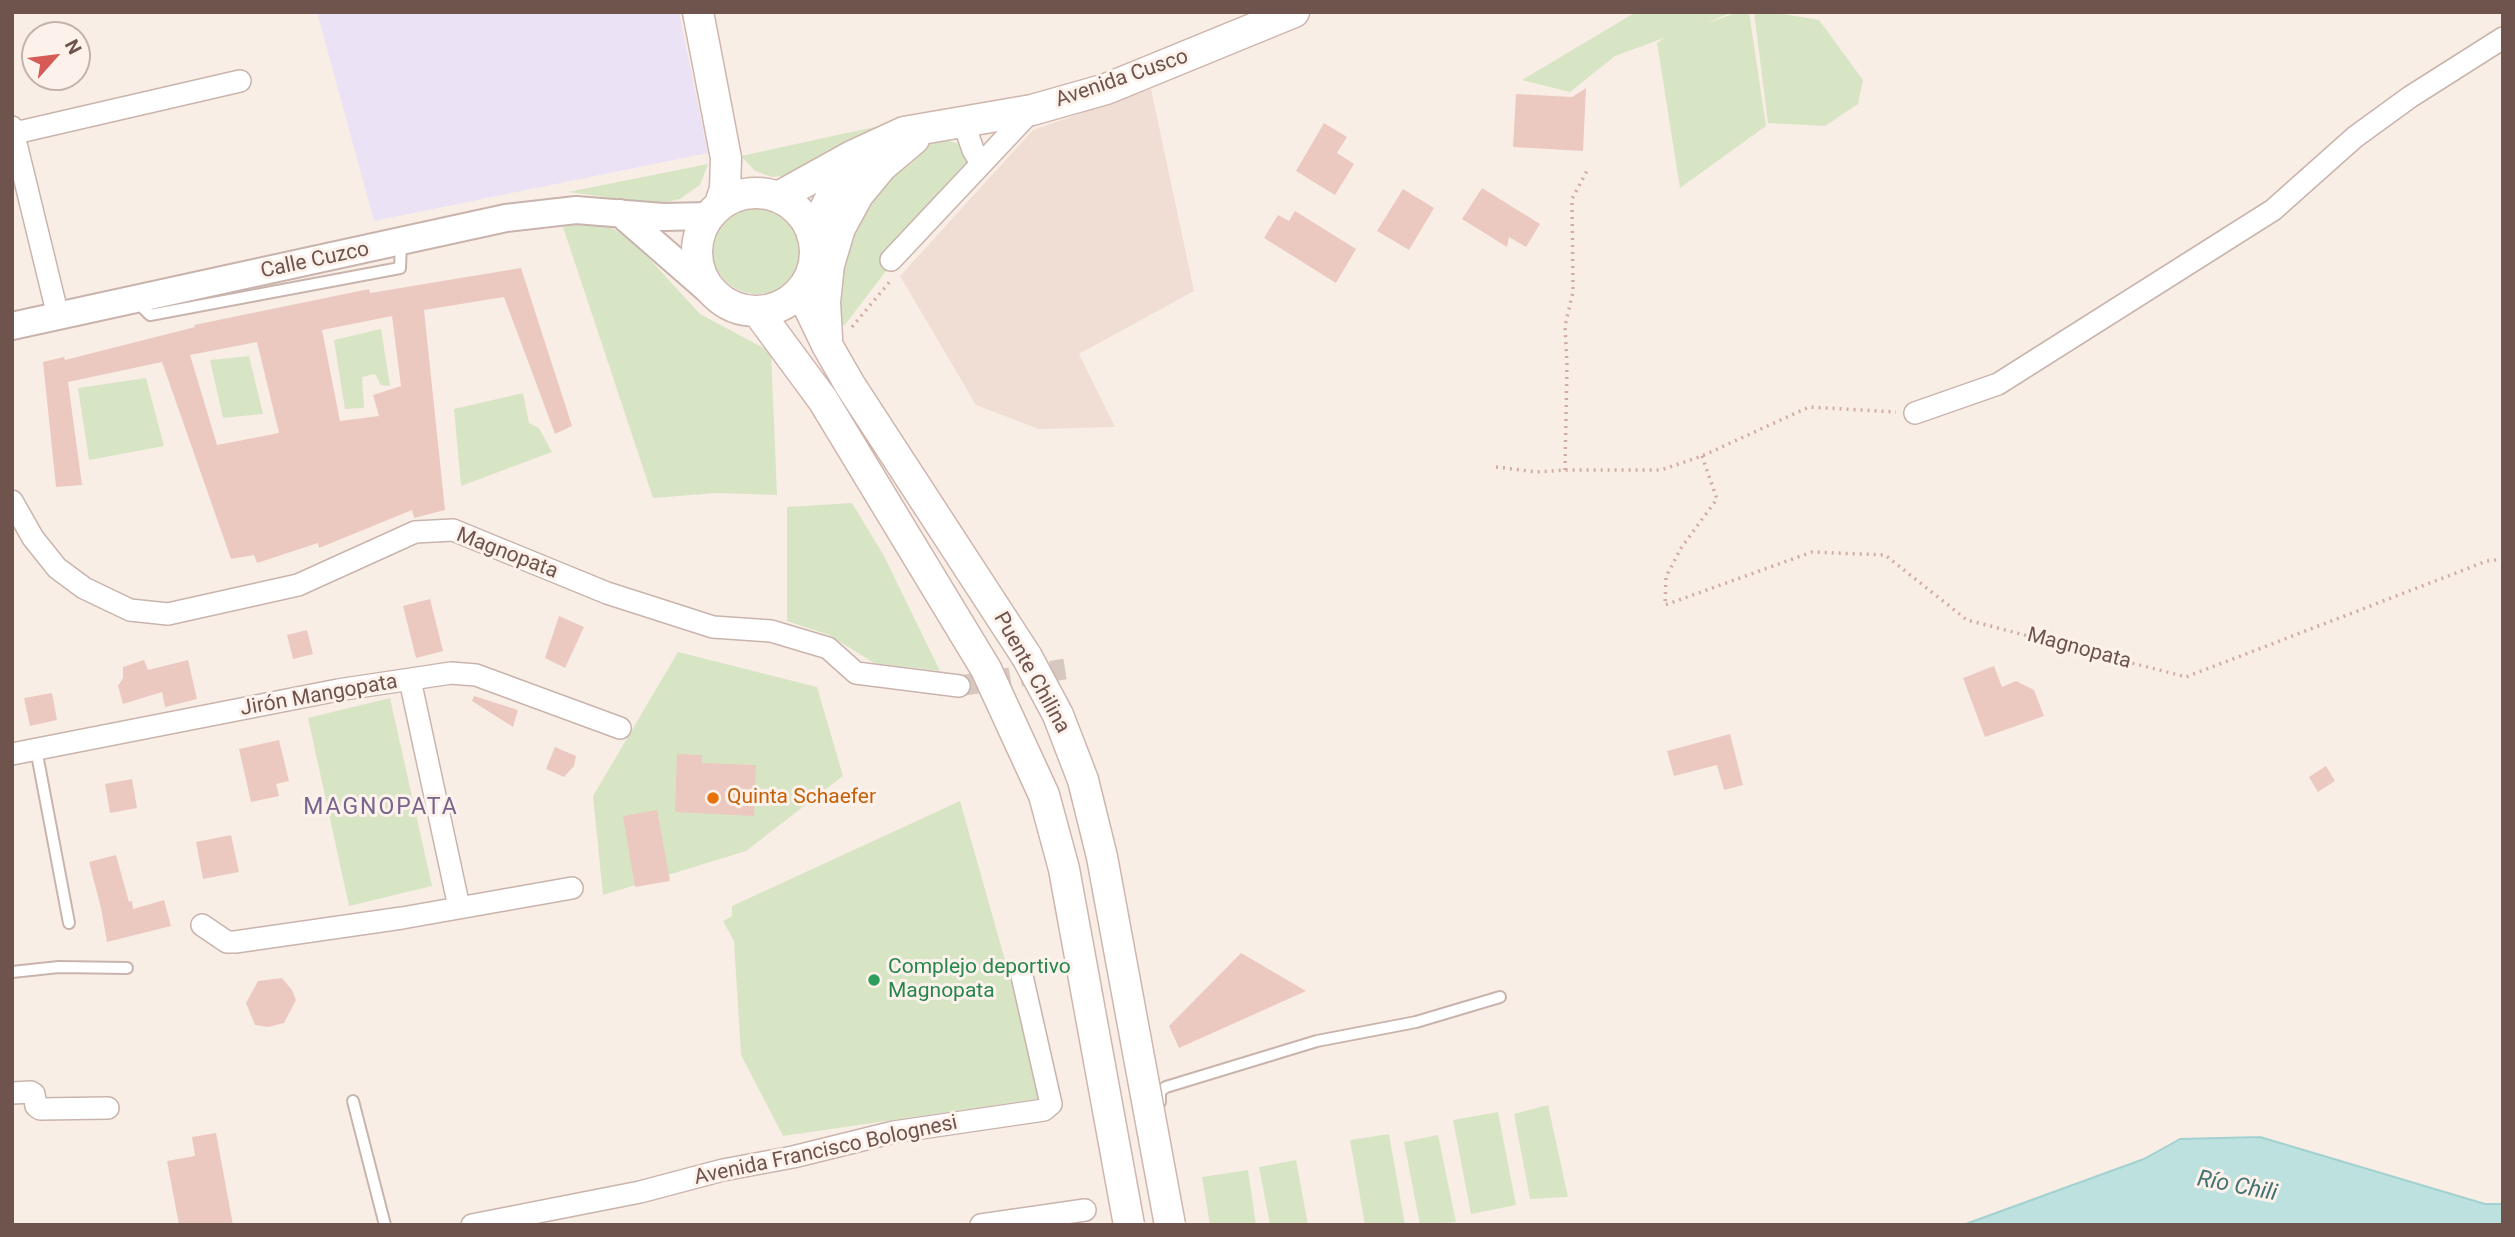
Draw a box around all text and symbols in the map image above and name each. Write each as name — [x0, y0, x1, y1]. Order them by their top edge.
north arrow — [21, 21, 91, 91]
text: N — [60, 36, 87, 58]
street label: Avenida Cusco — [1052, 45, 1192, 113]
street label: Calle Cuzco — [259, 237, 371, 285]
street label: Magnopata — [453, 523, 561, 585]
street label: Puente Chilina — [987, 608, 1075, 738]
street label: Magnopata — [2024, 623, 2134, 675]
street label: Jirón Mangopata — [239, 670, 399, 722]
place label: Quinta Schaefer — [727, 785, 876, 811]
marker: Quinta Schaefer — [705, 790, 721, 806]
district label: MAGNOPATA — [304, 794, 458, 822]
place label: Complejo deportivo Magnopata — [888, 955, 1071, 1005]
marker: Complejo deportivo Magnopata — [866, 972, 882, 988]
street label: Avenida Francisco Bolognesi — [692, 1111, 960, 1191]
water label: Río Chili — [2195, 1166, 2279, 1208]

